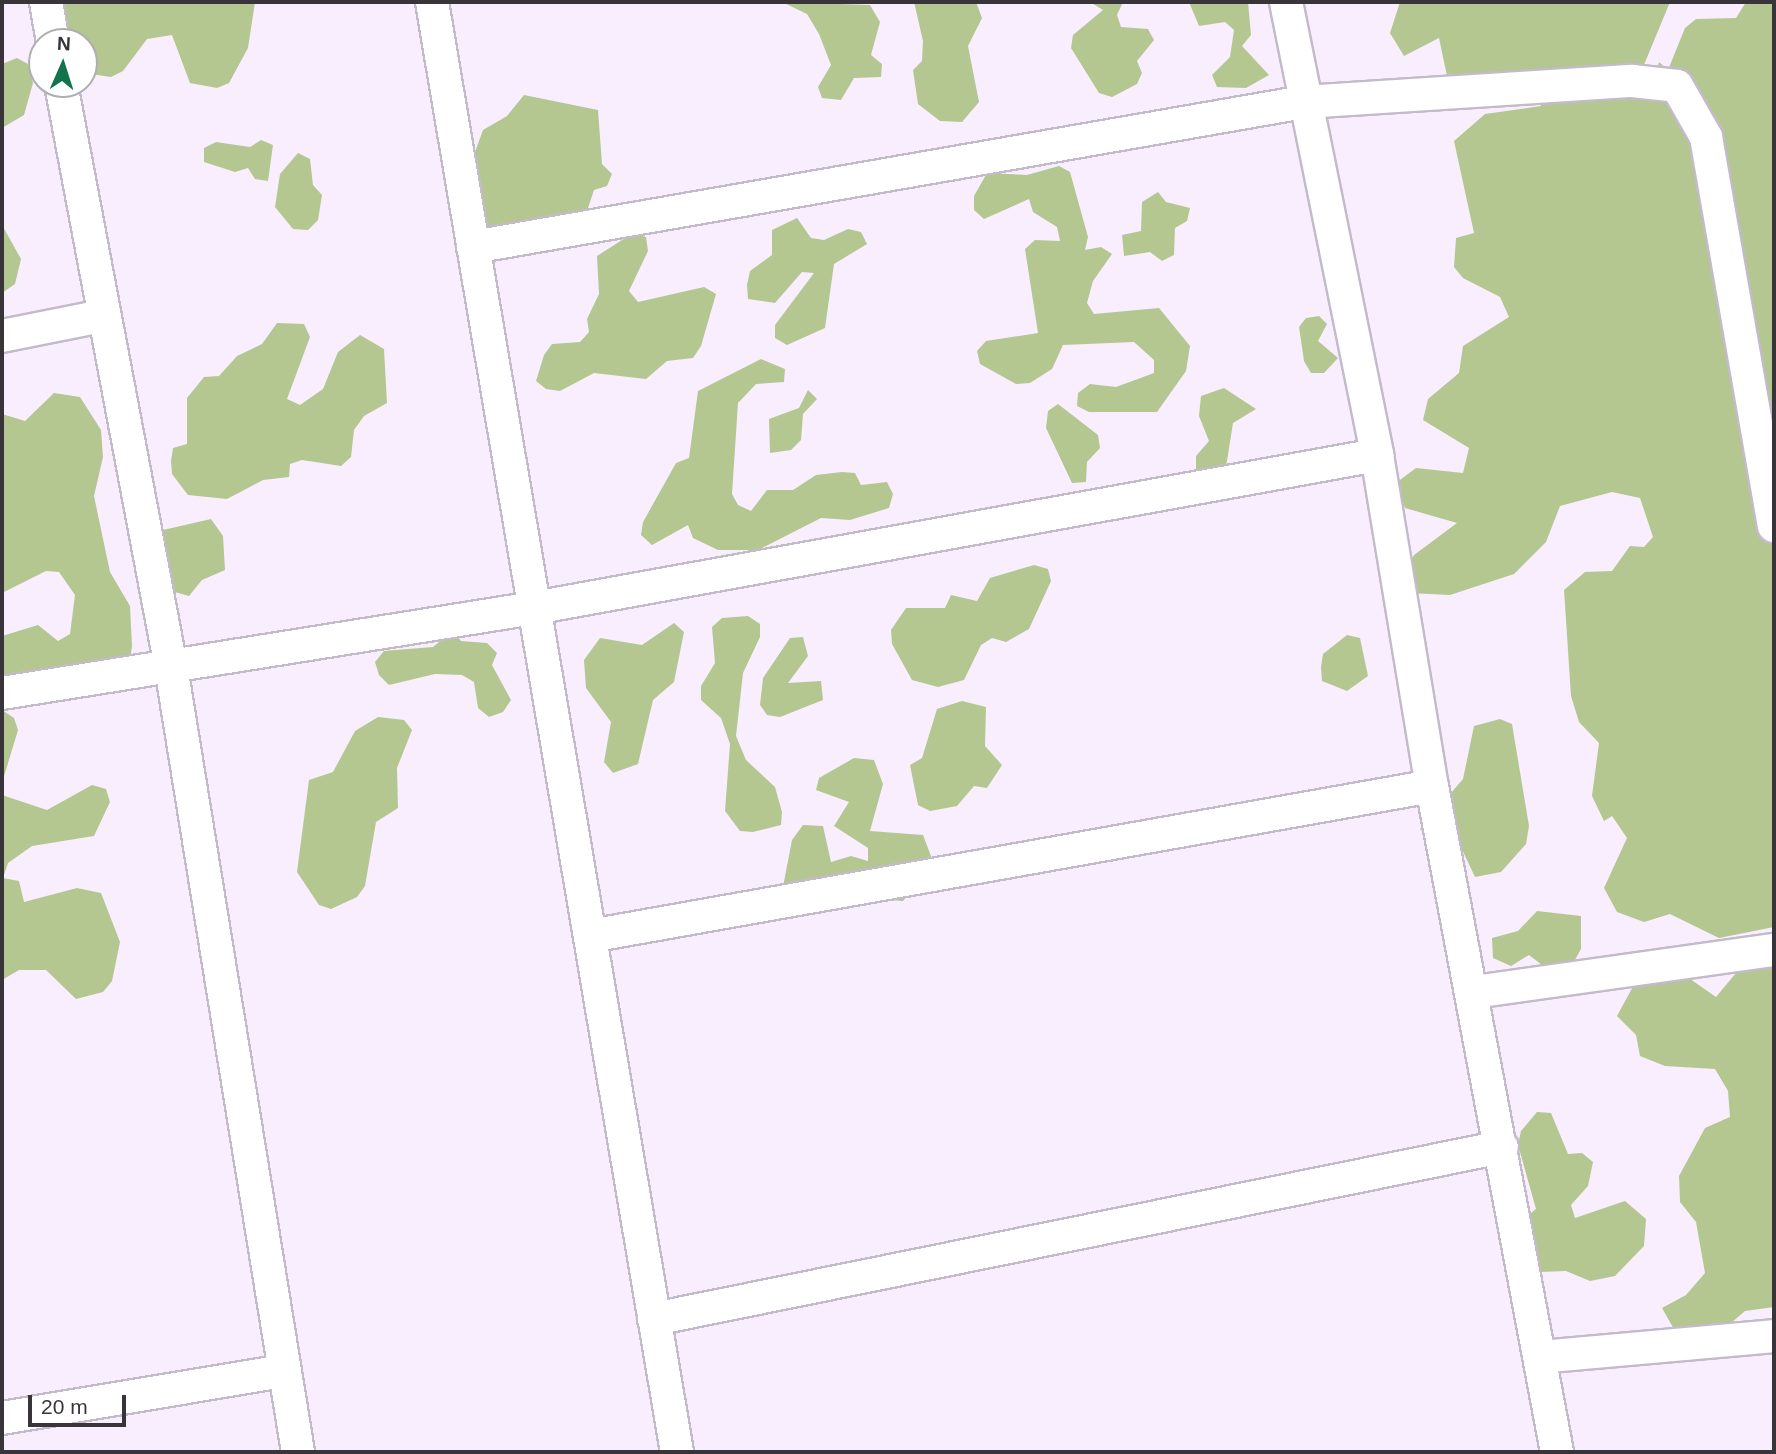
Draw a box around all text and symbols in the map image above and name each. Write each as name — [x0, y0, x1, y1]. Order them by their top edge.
north arrow — [28, 28, 98, 98]
text: N — [57, 33, 71, 54]
scale bar — [32, 1380, 130, 1424]
text: 20 m — [41, 1395, 88, 1418]

